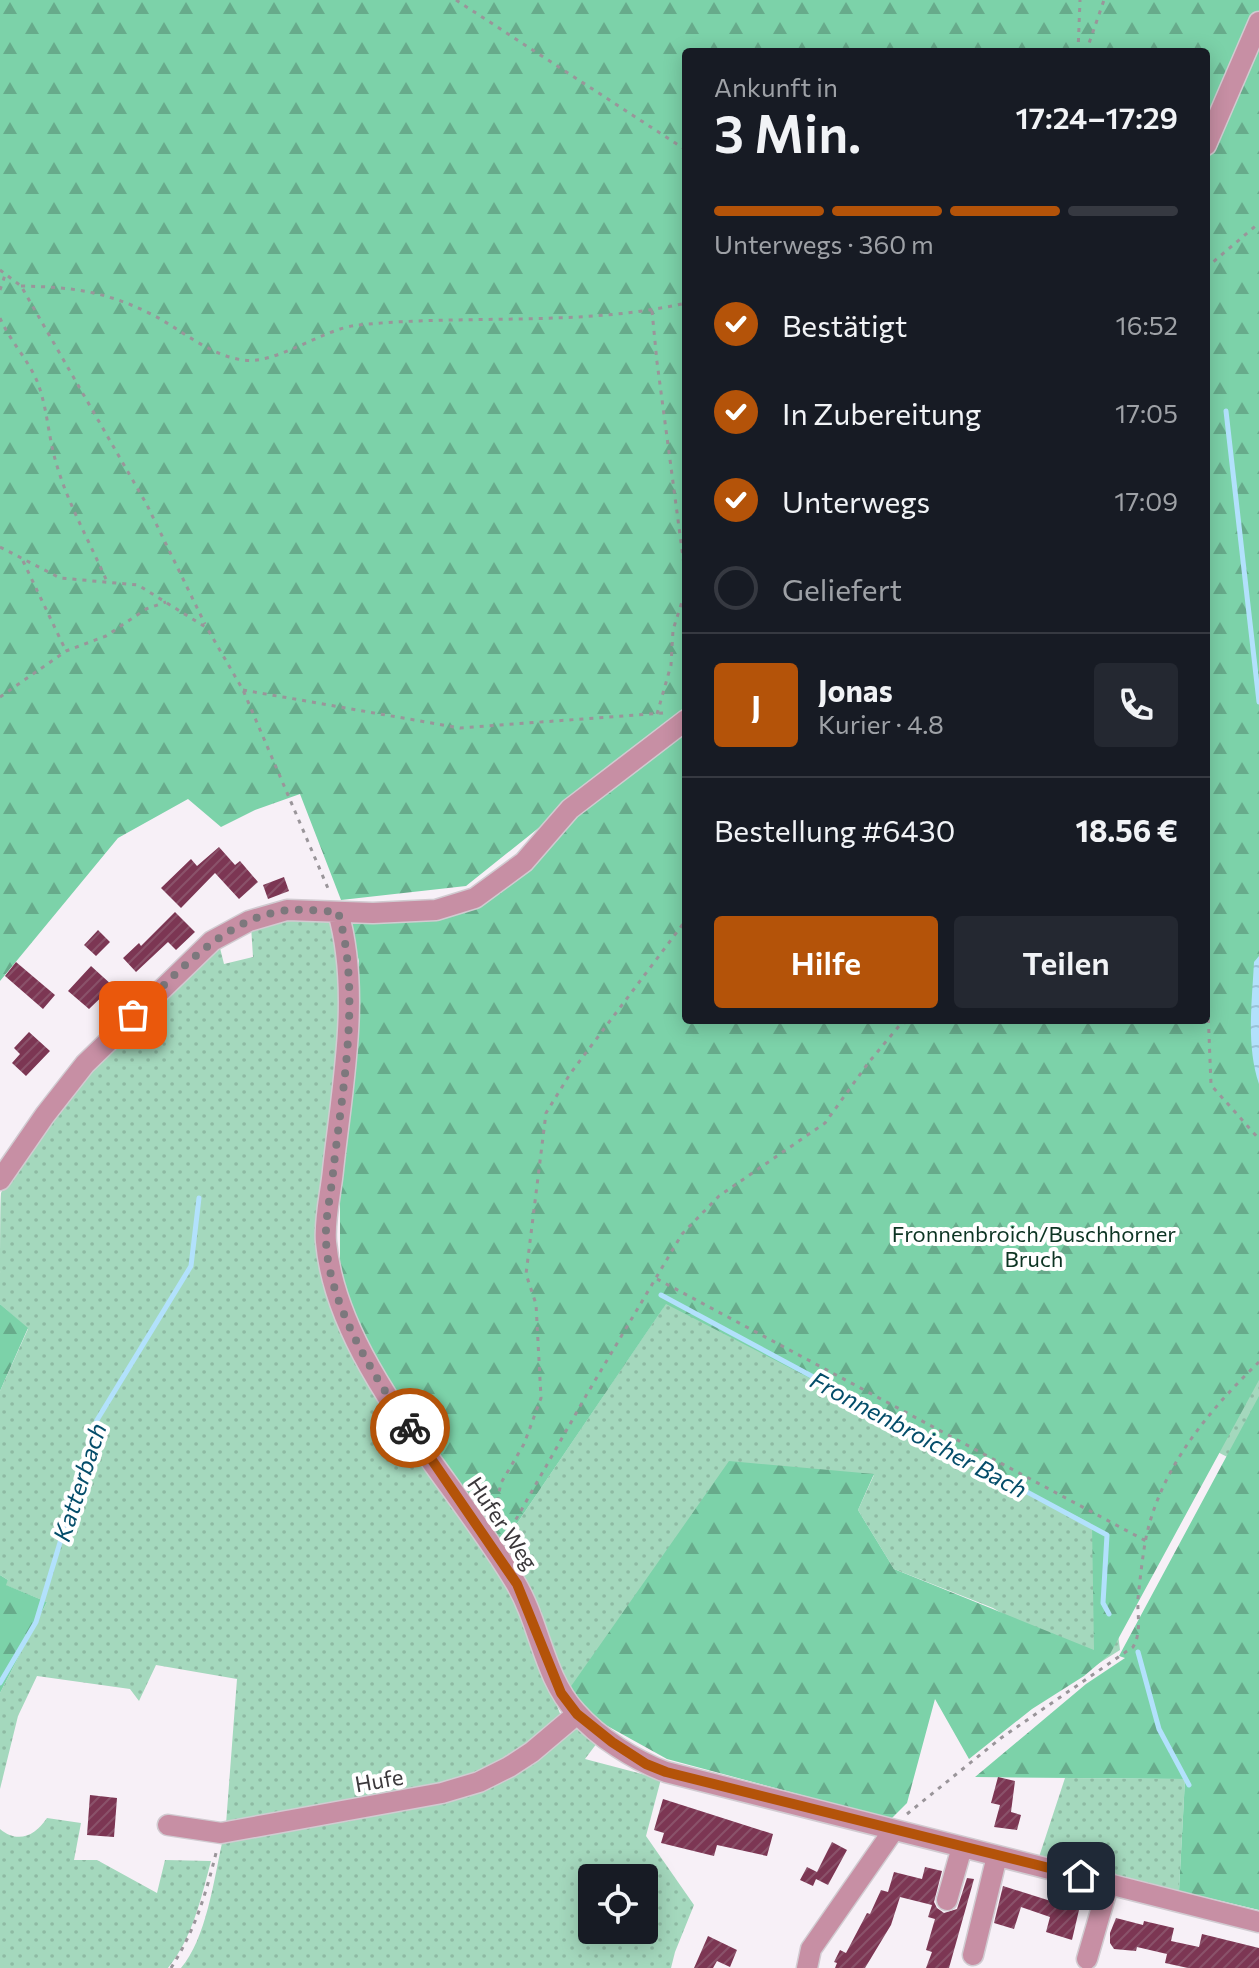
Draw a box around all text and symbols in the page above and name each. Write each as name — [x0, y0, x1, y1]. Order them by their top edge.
text: Ankunft in — [714, 71, 838, 102]
text: 17:24–17:29 — [1015, 98, 1178, 135]
text: 3 Min. — [714, 100, 861, 164]
text: Unterwegs · 360 m — [714, 228, 934, 259]
icon: check — [714, 302, 758, 346]
text: Bestätigt — [782, 306, 907, 343]
text: 16:52 — [1116, 309, 1178, 340]
icon: check — [714, 390, 758, 434]
text: In Zubereitung — [782, 394, 981, 431]
text: 17:05 — [1115, 397, 1178, 428]
icon: check — [714, 478, 758, 522]
text: Unterwegs — [782, 482, 930, 519]
text: 17:09 — [1114, 485, 1178, 516]
text: Geliefert — [782, 570, 902, 607]
button: phone — [1094, 663, 1178, 747]
text: Jonas — [818, 671, 893, 708]
text: J — [751, 687, 761, 724]
text: Kurier · 4.8 — [818, 708, 944, 739]
text: Bestellung #6430 — [714, 811, 955, 848]
text: 18.56 € — [1075, 811, 1178, 848]
button: Hilfe — [714, 916, 938, 1008]
button: Teilen — [954, 916, 1178, 1008]
pin — [99, 981, 167, 1049]
icon: bag — [111, 993, 155, 1037]
park label: Fronnenbroich/Buschhorner Bruch — [892, 1220, 1176, 1272]
water label: Fronnenbroicher Bach — [806, 1365, 1032, 1503]
courier — [370, 1388, 450, 1468]
icon: bike — [388, 1406, 432, 1450]
water label: Katterbach — [46, 1419, 112, 1545]
street label: Hufer Weg — [462, 1472, 544, 1575]
street label: Hufe — [353, 1762, 405, 1798]
pin — [1047, 1842, 1115, 1910]
icon: home — [1059, 1854, 1103, 1898]
map controls — [578, 1864, 658, 1944]
button: locate — [578, 1864, 658, 1944]

